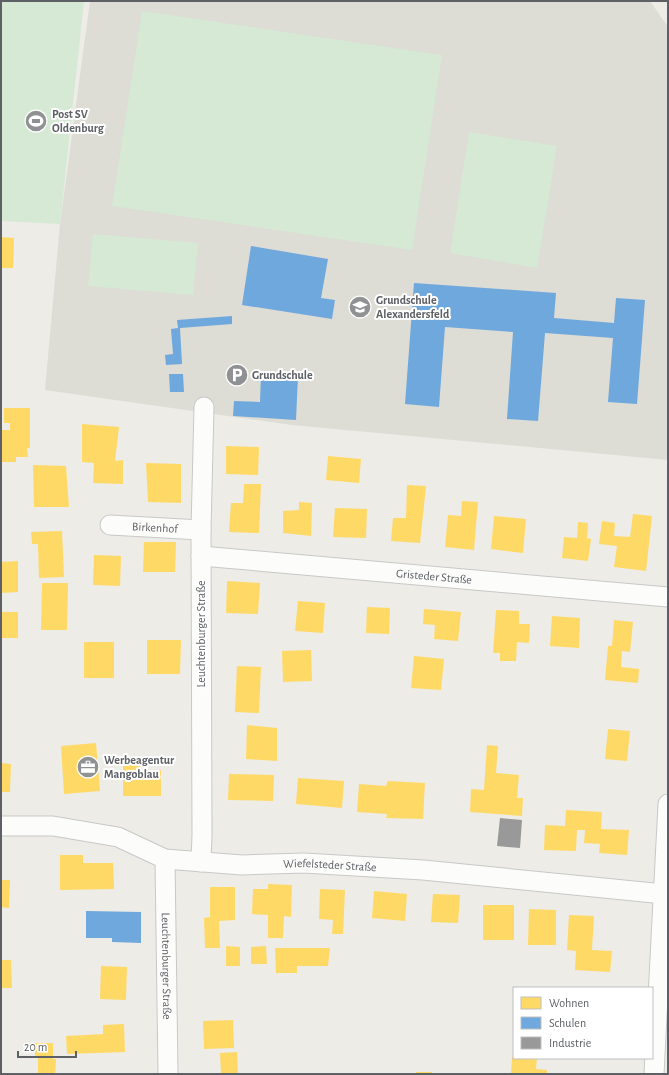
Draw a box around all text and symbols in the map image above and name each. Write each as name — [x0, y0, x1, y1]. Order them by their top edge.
sports icon: Post SV Oldenburg — [23, 108, 49, 134]
place label: Post SV Oldenburg — [52, 108, 105, 134]
school or university icon: Grundschule Alexandersfeld — [347, 294, 373, 320]
place label: Grundschule Alexandersfeld — [376, 294, 450, 320]
parking icon: Grundschule — [224, 362, 250, 388]
place label: Grundschule — [252, 369, 313, 381]
street label: Birkenhof — [132, 520, 179, 535]
street label: Gristeder Straße — [396, 567, 473, 586]
street label: Leuchtenburger Straße — [195, 581, 207, 687]
office icon: Werbeagentur Mangoblau — [75, 754, 101, 780]
place label: Werbeagentur Mangoblau — [104, 754, 175, 780]
street label: Wiefelsteder Straße — [283, 857, 377, 873]
street label: Leuchtenburger Straße — [160, 912, 173, 1020]
legend — [513, 987, 653, 1059]
text: Wohnen — [549, 997, 589, 1009]
text: Schulen — [549, 1017, 586, 1029]
scale bar — [18, 1033, 76, 1059]
text: Industrie — [549, 1037, 591, 1049]
text: 20 m — [24, 1041, 47, 1053]

